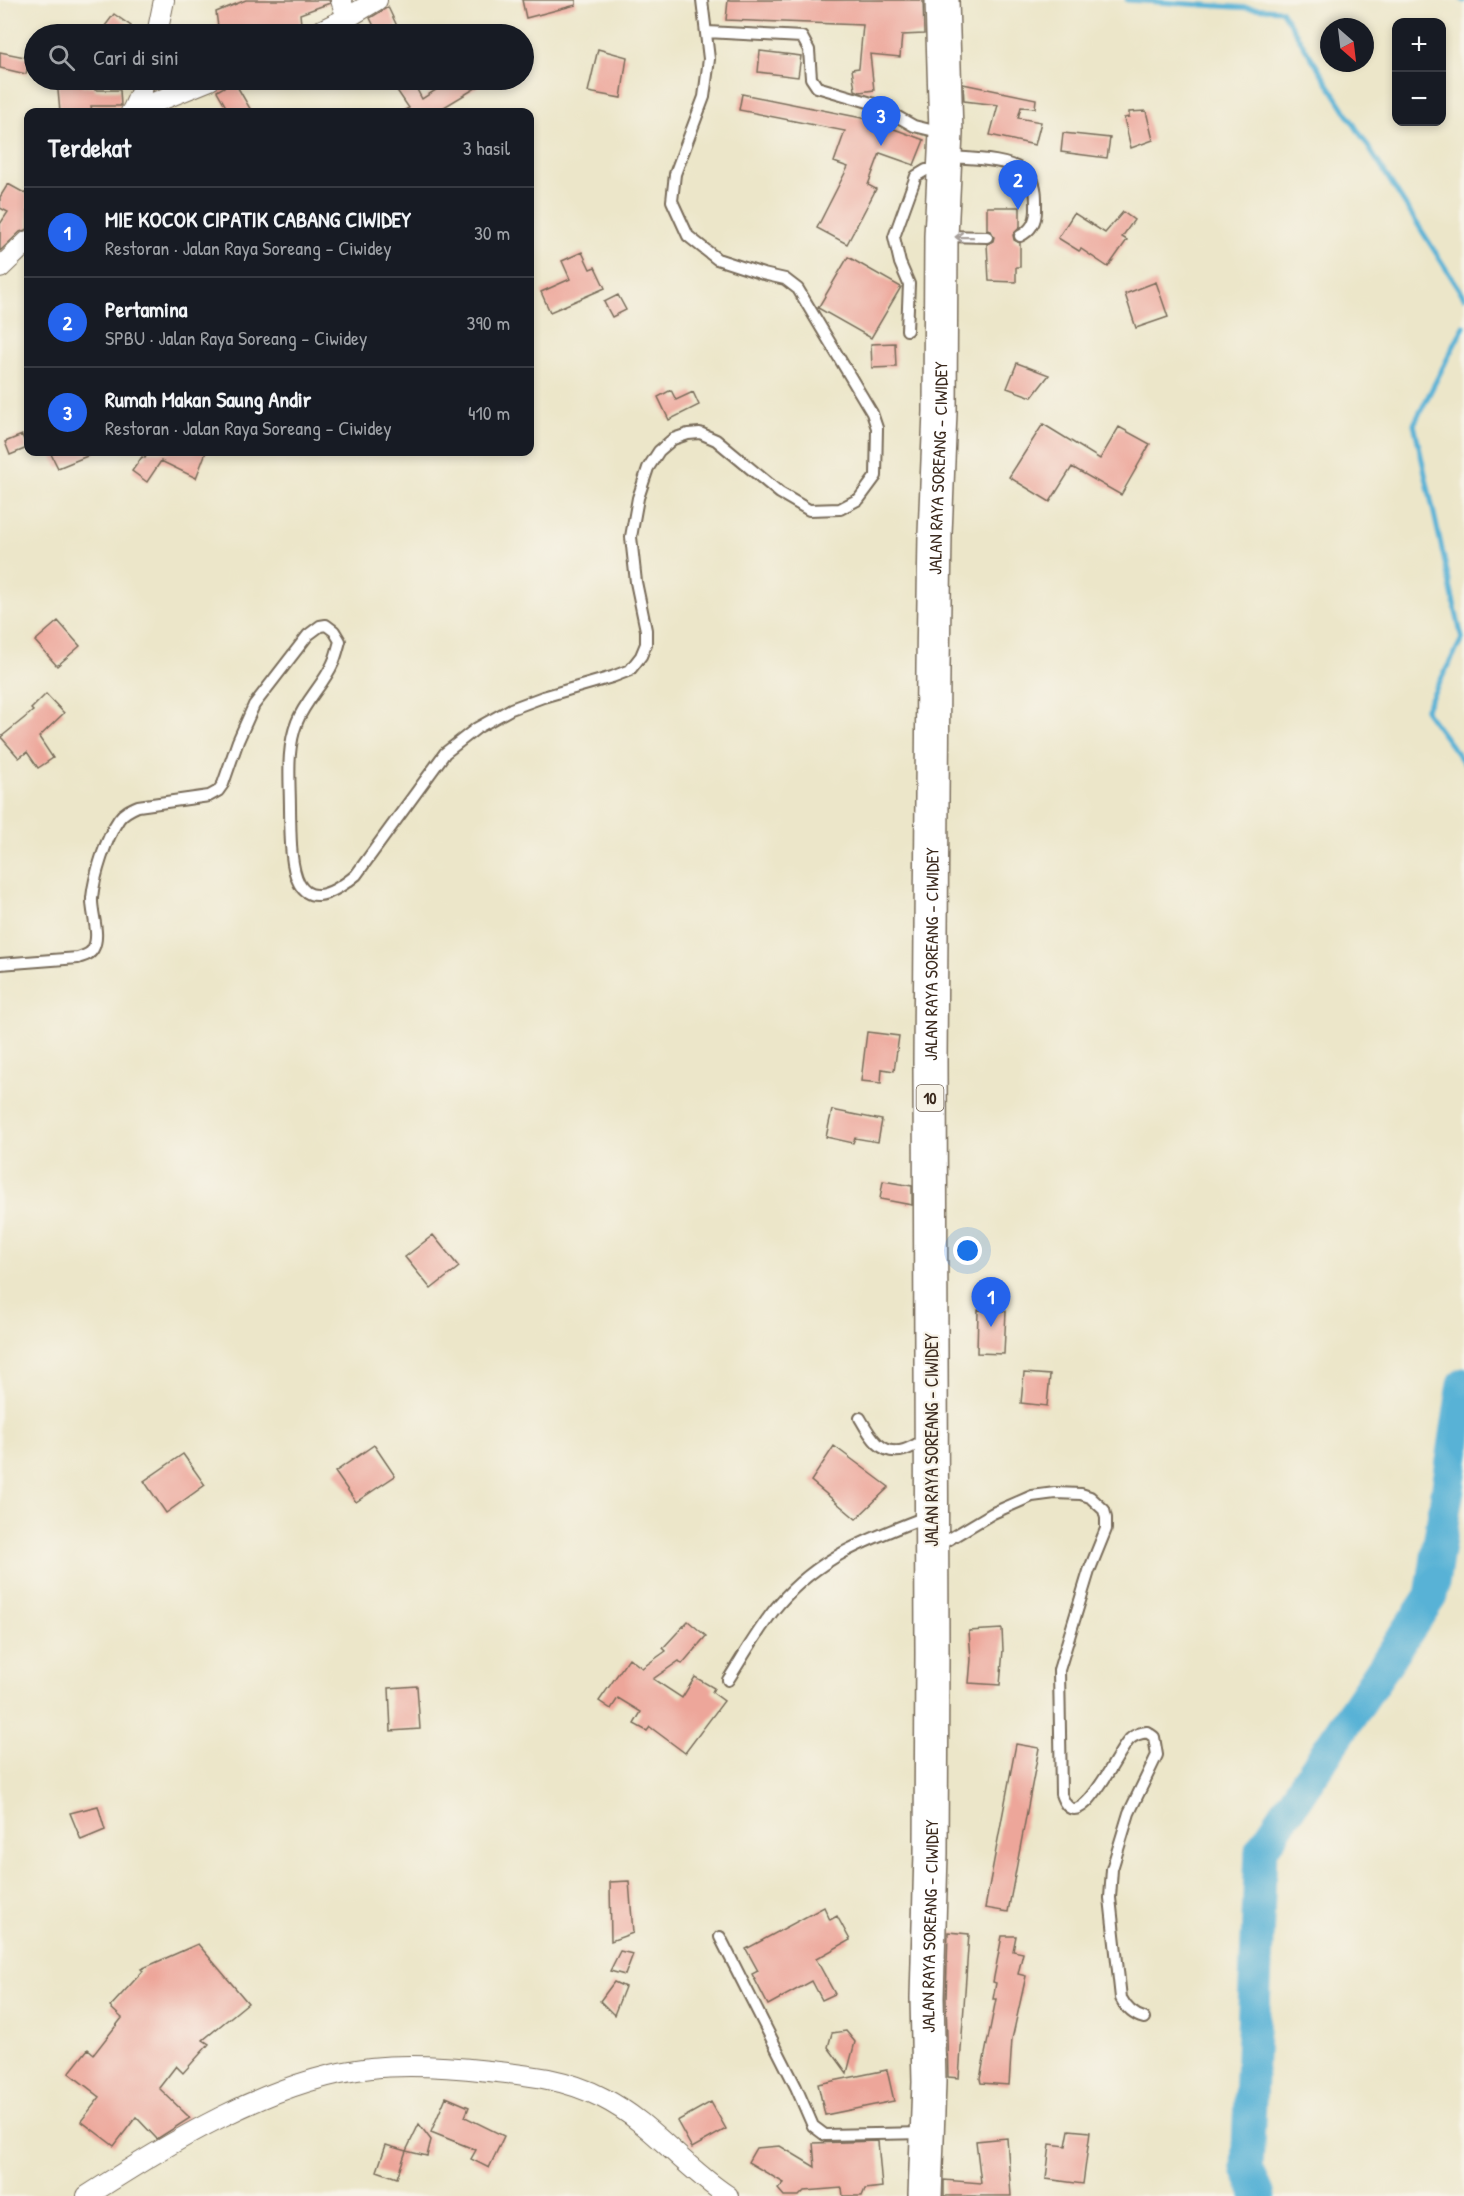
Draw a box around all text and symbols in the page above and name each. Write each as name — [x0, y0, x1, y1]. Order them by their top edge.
north arrow — [1320, 18, 1374, 72]
map controls — [1392, 18, 1446, 126]
button: + — [1392, 18, 1446, 72]
search box — [24, 24, 534, 90]
icon: search — [45, 41, 78, 74]
text: Cari di sini — [93, 42, 179, 72]
button: − — [1392, 72, 1446, 126]
pin: 3 — [862, 96, 900, 146]
text: Terdekat — [48, 130, 131, 165]
text: 3 hasil — [463, 134, 510, 161]
pin: 2 — [998, 160, 1038, 210]
text: MIE KOCOK CIPATIK CABANG CIWIDEY — [105, 204, 411, 234]
text: 1 — [64, 219, 71, 246]
text: 30 m — [474, 219, 510, 246]
one-way arrow — [955, 231, 975, 243]
text: Restoran · Jalan Raya Soreang - Ciwidey — [105, 234, 392, 261]
text: Pertamina — [105, 294, 187, 324]
text: 2 — [63, 309, 72, 336]
text: 390 m — [467, 309, 510, 336]
text: SPBU · Jalan Raya Soreang - Ciwidey — [105, 324, 367, 351]
street label: JALAN RAYA SOREANG - CIWIDEY — [922, 361, 953, 575]
text: Rumah Makan Saung Andir — [105, 384, 311, 414]
text: 3 — [63, 399, 72, 426]
text: 410 m — [468, 399, 510, 426]
text: Restoran · Jalan Raya Soreang - Ciwidey — [105, 414, 392, 441]
street label: JALAN RAYA SOREANG - CIWIDEY — [918, 847, 944, 1061]
road number: 10 — [916, 1085, 944, 1111]
your location — [953, 1236, 982, 1265]
pin: 1 — [972, 1278, 1010, 1327]
street label: JALAN RAYA SOREANG - CIWIDEY — [919, 1333, 944, 1547]
street label: JALAN RAYA SOREANG - CIWIDEY — [914, 1819, 944, 2033]

